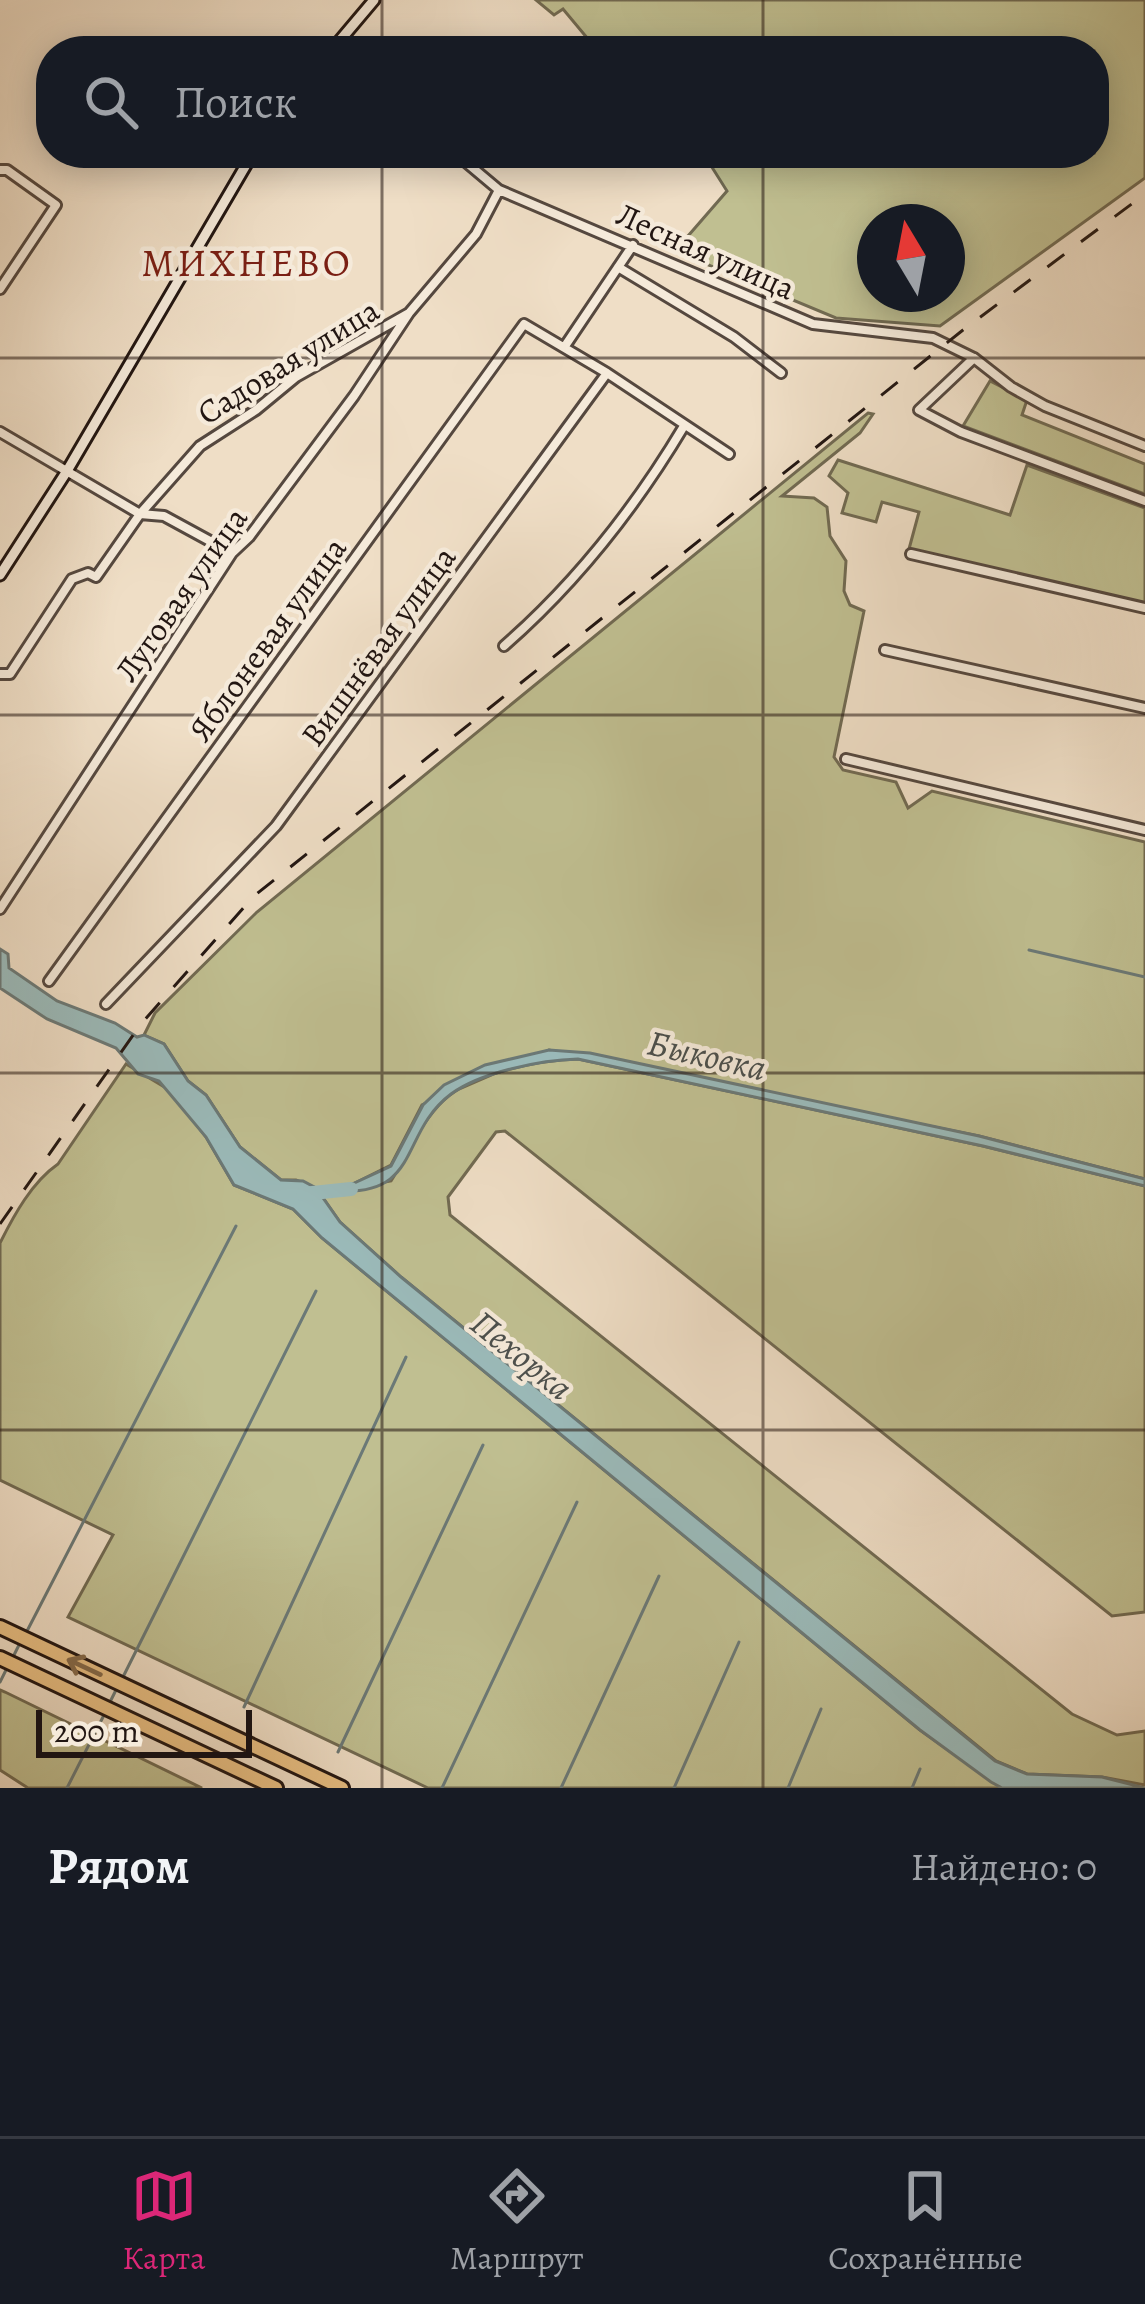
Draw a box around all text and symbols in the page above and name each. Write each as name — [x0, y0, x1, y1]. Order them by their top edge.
search box — [36, 36, 1109, 168]
icon: search — [78, 69, 144, 135]
text: Поиск — [174, 71, 297, 133]
street label: Лесная улица — [609, 192, 803, 311]
north arrow — [857, 204, 965, 312]
district label: МИХНЕВО — [141, 236, 353, 289]
street label: Садовая улица — [189, 287, 388, 435]
street label: Луговая улица — [104, 497, 258, 690]
street label: Яблоневая улица — [178, 527, 357, 750]
street label: Вишнёвая улица — [290, 536, 466, 755]
water label: Быковка — [643, 1018, 771, 1092]
water label: Пехорка — [460, 1299, 584, 1411]
one-way arrow — [67, 1655, 103, 1677]
scale bar — [36, 1704, 252, 1757]
text: 200 m — [54, 1708, 139, 1753]
text: Рядом — [48, 1831, 190, 1901]
text: Найдено: 0 — [910, 1840, 1097, 1893]
tab: Карта — [122, 2163, 205, 2280]
tab: Маршрут — [450, 2163, 584, 2280]
tab: Сохранённые — [828, 2163, 1023, 2280]

